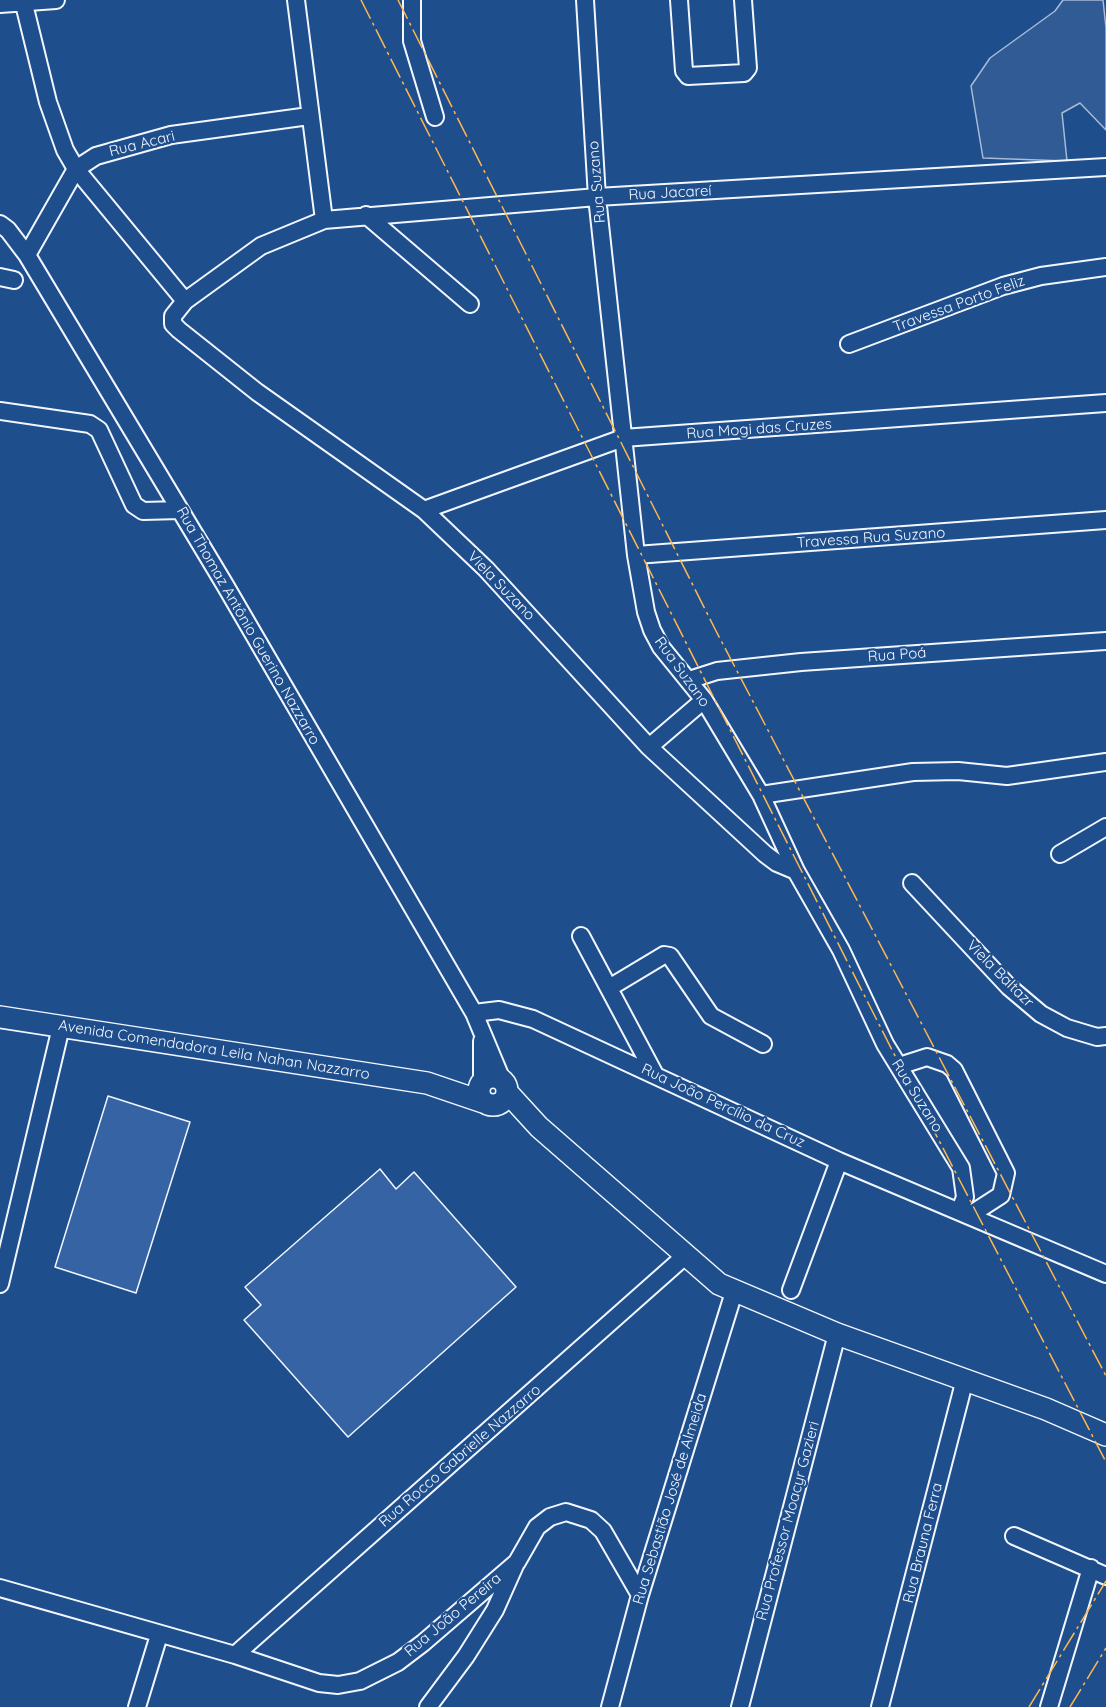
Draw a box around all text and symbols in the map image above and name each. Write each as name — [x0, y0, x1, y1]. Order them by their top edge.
street label: Rua Acari — [107, 127, 177, 161]
street label: Rua Suzano — [584, 140, 610, 224]
street label: Rua Jacareí — [628, 182, 712, 204]
street label: Travessa Porto Feliz — [891, 272, 1027, 336]
street label: Rua Mogi das Cruzes — [686, 415, 832, 443]
street label: Rua Thomaz Antônio Guerino Nazzarro — [172, 504, 324, 748]
street label: Travessa Rua Suzano — [796, 524, 946, 552]
street label: Viela Suzano — [464, 548, 538, 624]
street label: Rua Suzano — [650, 633, 714, 711]
street label: Rua Poá — [867, 644, 927, 666]
street label: Viela Baltazr — [963, 937, 1037, 1011]
street label: Avenida Comendadora Leila Nahan Nazzarro — [57, 1016, 371, 1084]
street label: Rua Suzano — [887, 1056, 947, 1136]
street label: Rua João Percílio da Cruz — [638, 1060, 808, 1152]
street label: Rua Rocco Gabrielle Nazzarro — [375, 1381, 545, 1531]
street label: Rua Sebastião José de Almeida — [629, 1391, 711, 1607]
street label: Rua Professor Moacyr Gazieri — [753, 1419, 823, 1623]
street label: Rua Brauna Ferra — [899, 1481, 947, 1605]
street label: Rua João Pereira — [401, 1569, 505, 1661]

